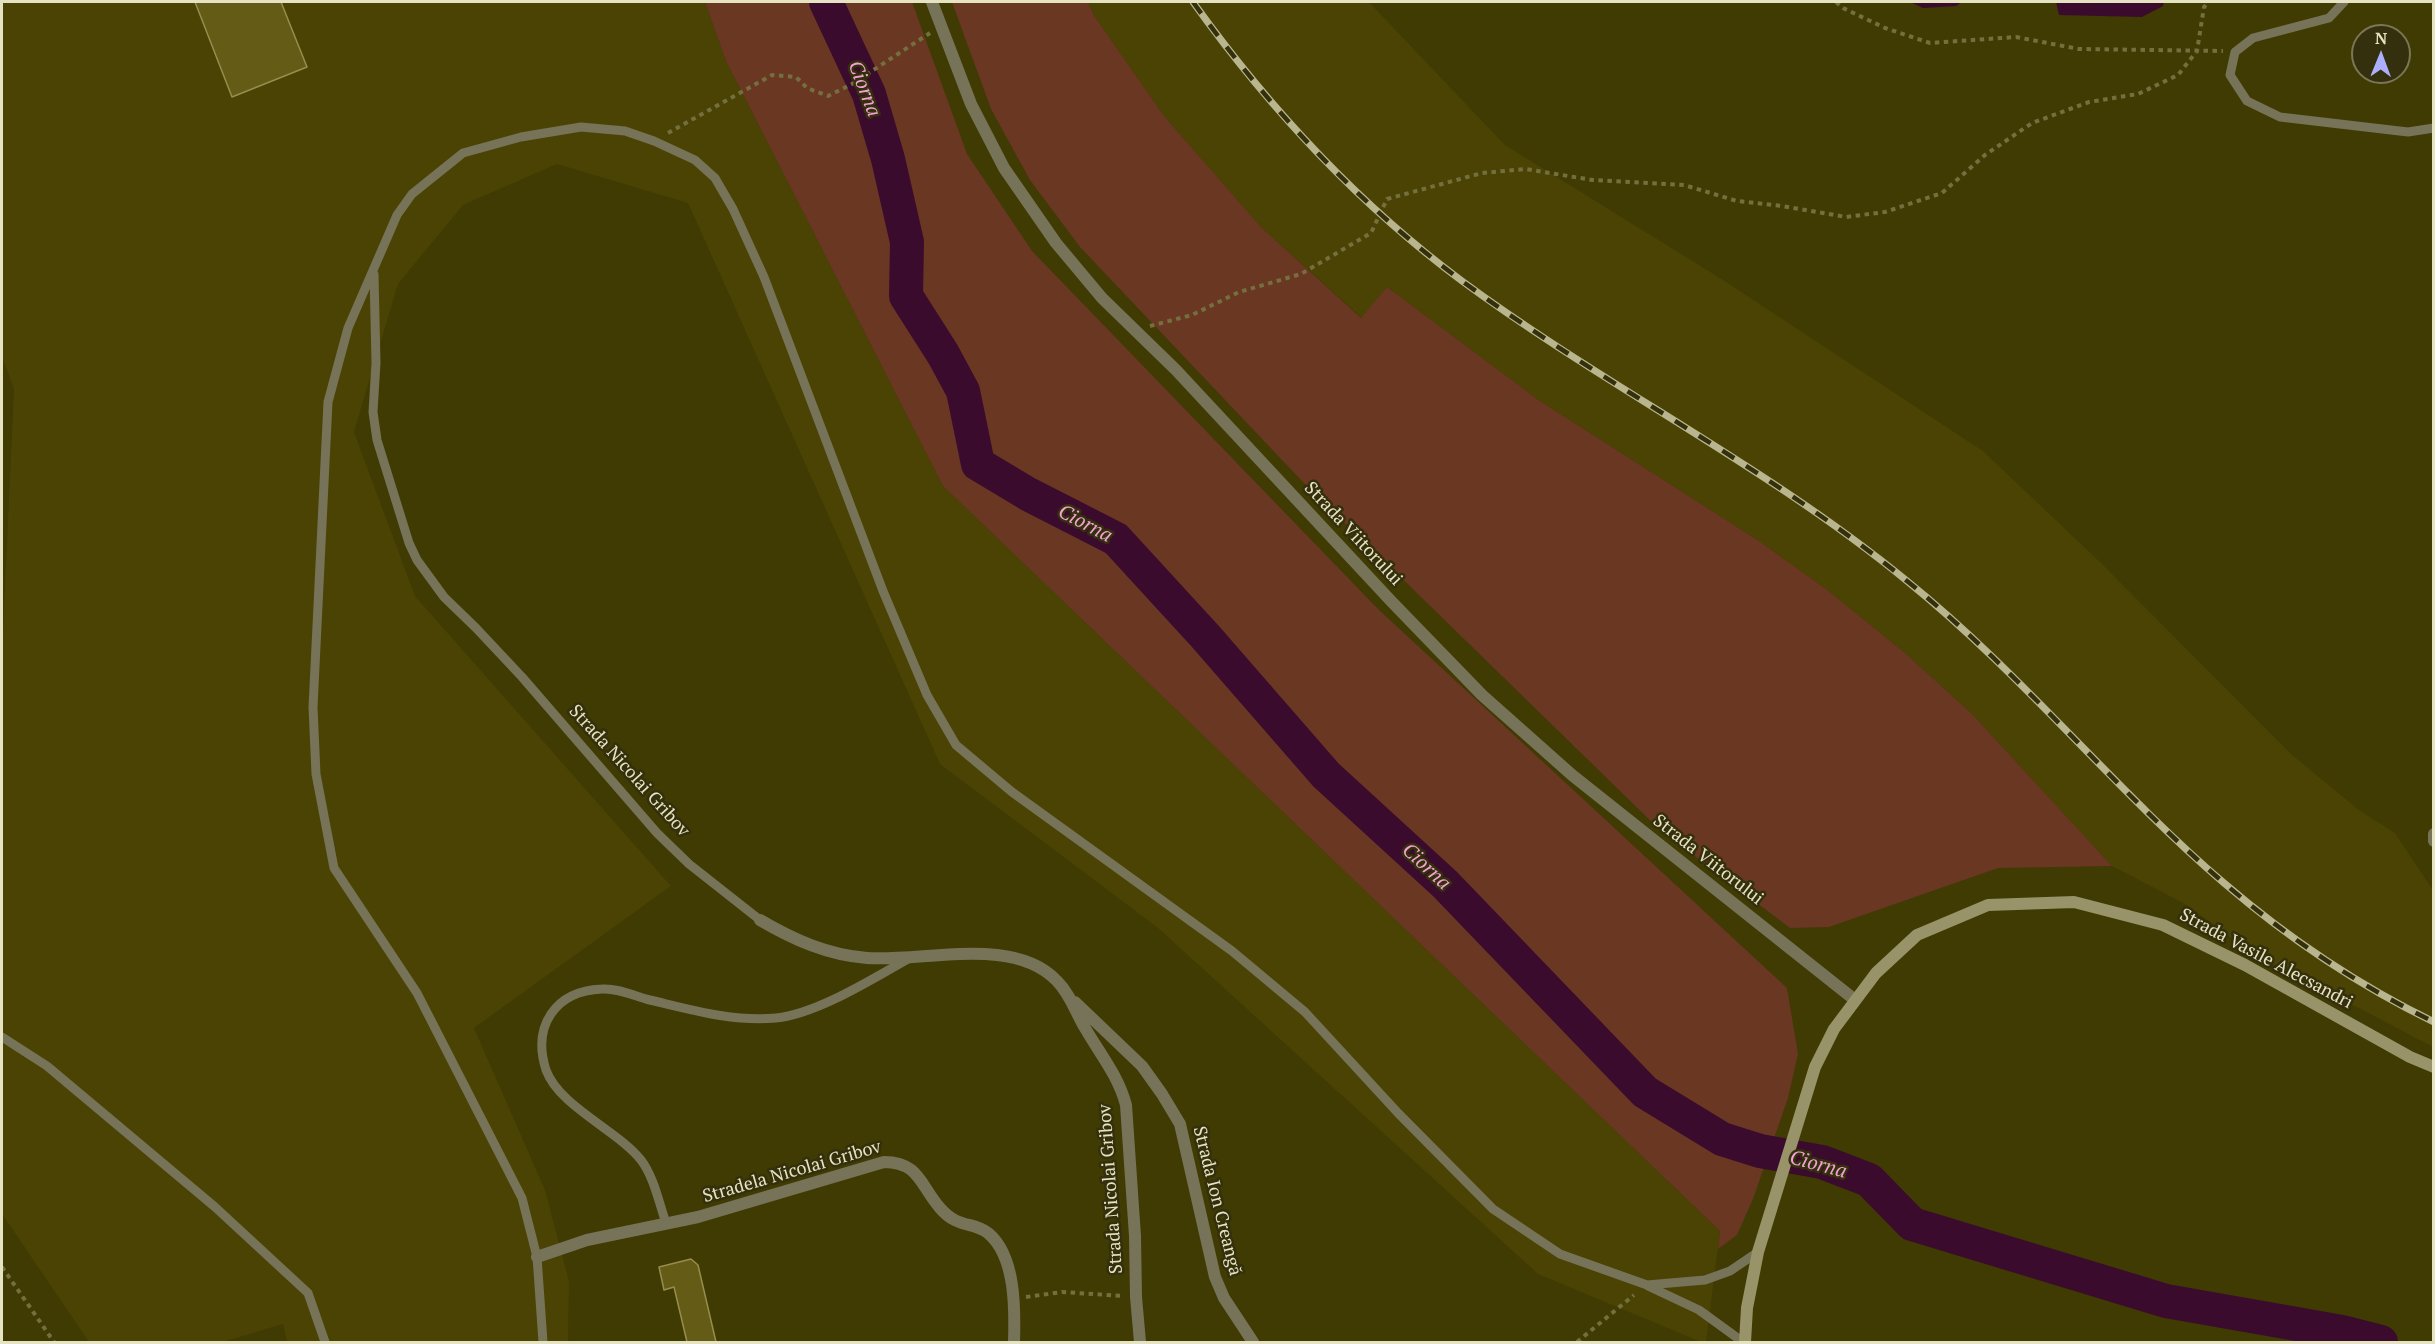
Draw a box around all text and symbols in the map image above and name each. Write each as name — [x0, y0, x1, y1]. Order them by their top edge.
north arrow — [2351, 24, 2411, 84]
text: N — [2375, 27, 2388, 49]
water label: Ciorna — [842, 58, 886, 120]
street label: Strada Viitorului — [1299, 478, 1407, 590]
water label: Ciorna — [1054, 500, 1116, 548]
street label: Strada Nicolai Gribov — [564, 701, 694, 841]
street label: Strada Viitorului — [1649, 810, 1767, 910]
water label: Ciorna — [1397, 838, 1455, 896]
street label: Strada Vasile Alecsandri — [2176, 904, 2356, 1014]
street label: Strada Nicolai Gribov — [1094, 1103, 1128, 1275]
street label: Strada Ion Creangă — [1188, 1124, 1246, 1278]
street label: Stradela Nicolai Gribov — [700, 1136, 884, 1208]
water label: Ciorna — [1787, 1146, 1849, 1184]

